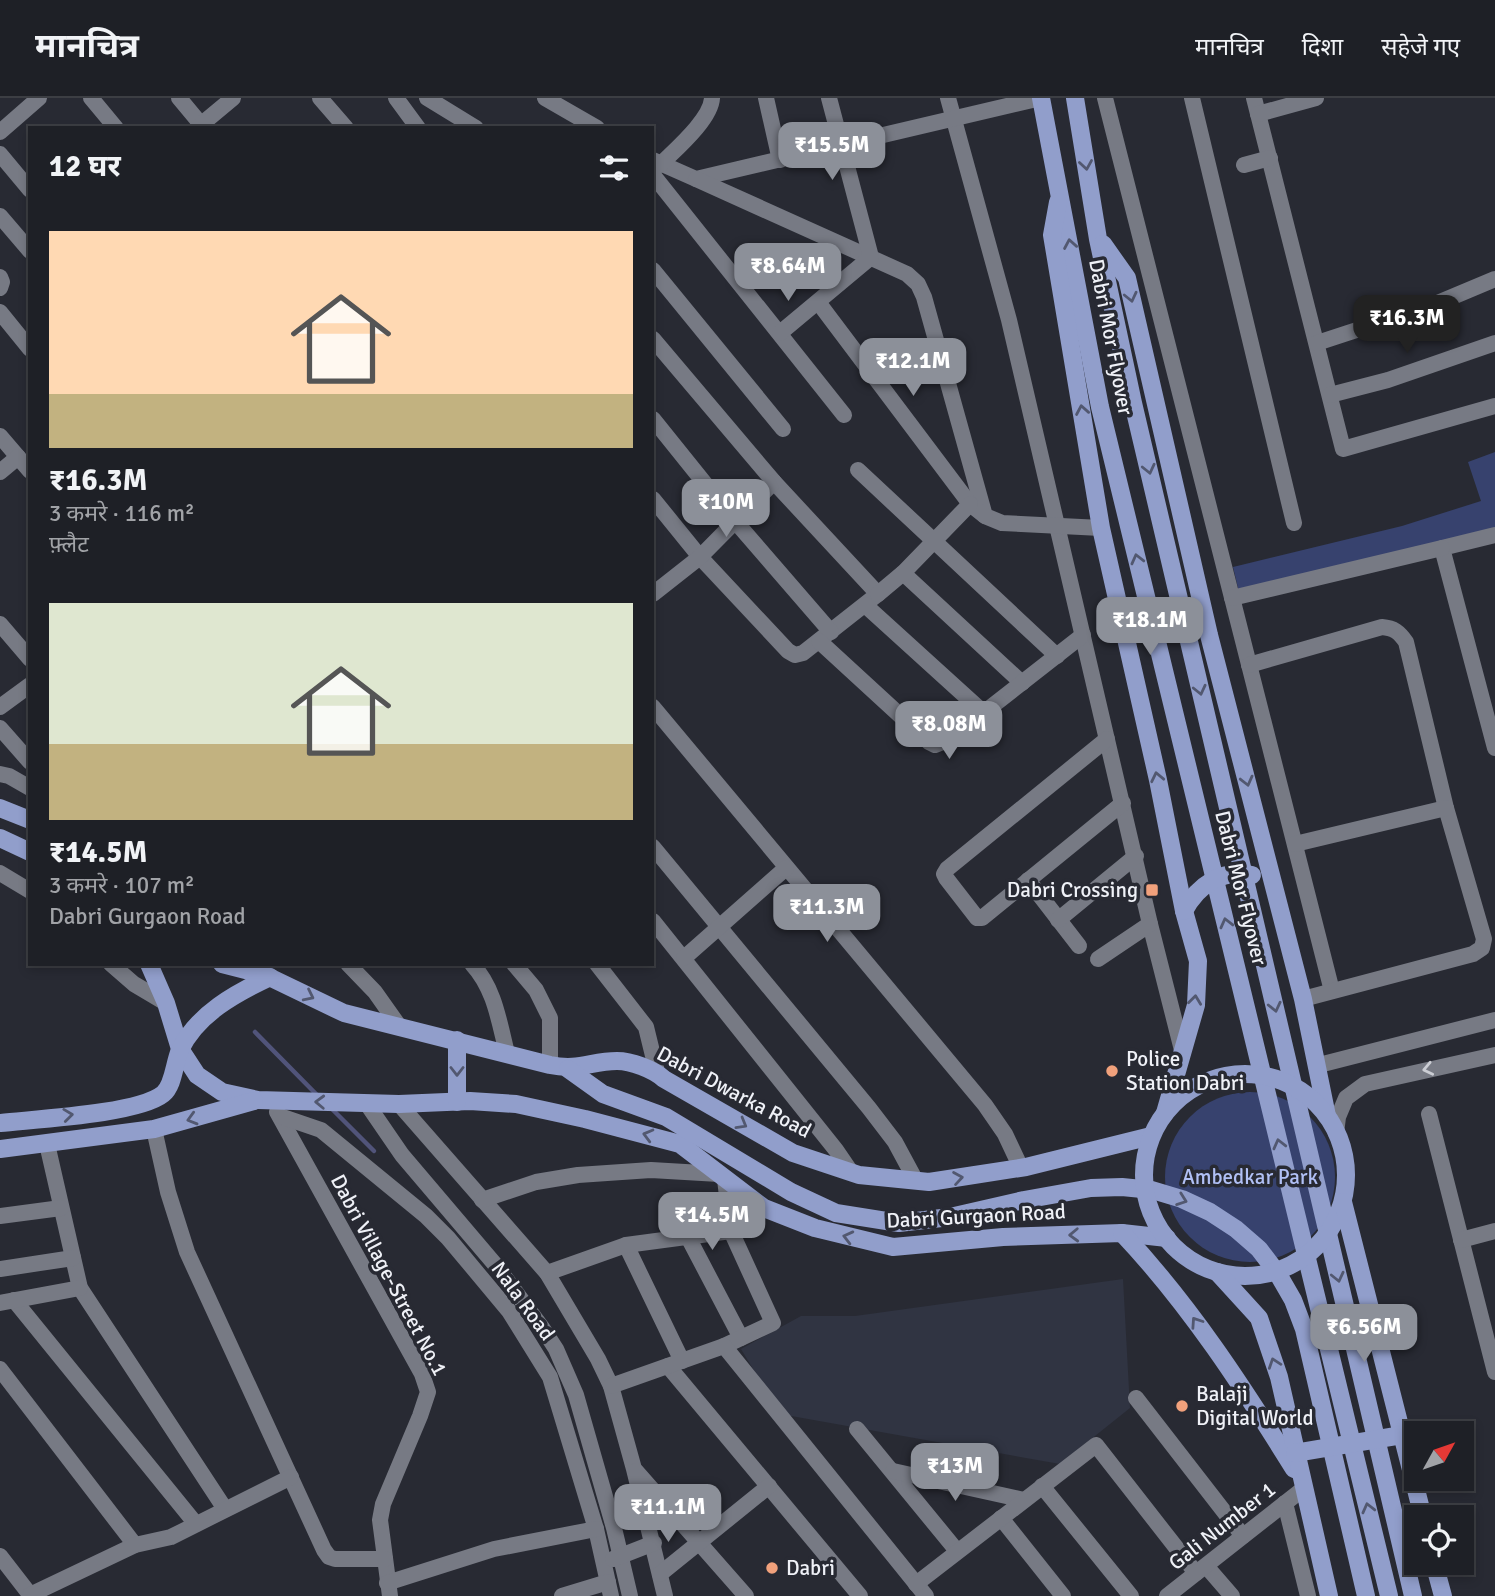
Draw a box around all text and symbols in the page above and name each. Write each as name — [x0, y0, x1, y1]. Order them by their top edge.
text: मानचित्र — [35, 26, 139, 67]
text: मानचित्र — [1195, 32, 1264, 62]
text: दिशा — [1302, 32, 1343, 62]
text: सहेजे गए — [1381, 32, 1460, 62]
pin: ₹15.5M — [775, 122, 889, 182]
text: ₹15.5M — [794, 130, 870, 159]
text: 12 घर — [49, 148, 121, 185]
icon: filters — [595, 149, 633, 187]
one-way arrow — [1078, 159, 1093, 171]
one-way arrow — [1063, 238, 1078, 250]
pin: ₹8.64M — [731, 244, 845, 303]
text: ₹8.64M — [750, 251, 826, 280]
street label: Dabri Mor Flyover — [1083, 257, 1139, 418]
icon: home — [278, 276, 404, 402]
one-way arrow — [1123, 291, 1138, 303]
pin: ₹16.3M — [1350, 296, 1464, 355]
text: ₹16.3M — [1369, 303, 1445, 332]
pin: ₹12.1M — [856, 338, 970, 398]
text: ₹12.1M — [875, 346, 951, 375]
one-way arrow — [1075, 405, 1090, 416]
text: ₹16.3M — [49, 462, 147, 499]
one-way arrow — [1140, 463, 1155, 475]
pin: ₹10M — [685, 480, 767, 539]
text: ₹10M — [698, 487, 754, 516]
text: 3 कमरे · 116 m² — [49, 499, 195, 528]
text: फ़्लैट — [49, 530, 89, 559]
one-way arrow — [1131, 553, 1145, 565]
pin: ₹18.1M — [1093, 598, 1207, 657]
text: ₹18.1M — [1112, 605, 1188, 634]
icon: home — [278, 648, 404, 774]
one-way arrow — [1192, 684, 1207, 696]
pin: ₹8.08M — [892, 702, 1006, 761]
text: ₹8.08M — [911, 709, 987, 738]
one-way arrow — [1151, 771, 1166, 783]
one-way arrow — [1239, 775, 1253, 787]
street label: Dabri Mor Flyover — [1209, 808, 1273, 968]
text: ₹14.5M — [49, 834, 147, 871]
text: 3 कमरे · 107 m² — [49, 871, 195, 900]
place label: Dabri Crossing — [1007, 877, 1138, 903]
marker: Dabri Crossing — [1144, 882, 1160, 898]
pin: ₹11.3M — [770, 884, 884, 944]
text: ₹11.3M — [789, 892, 865, 921]
text: Dabri Gurgaon Road — [49, 902, 246, 931]
one-way arrow — [1220, 917, 1234, 929]
one-way arrow — [302, 988, 314, 1002]
one-way arrow — [1187, 994, 1202, 1006]
one-way arrow — [1267, 1001, 1281, 1013]
street label: Dabri Dwarka Road — [652, 1040, 816, 1144]
place label: Police Station Dabri — [1126, 1046, 1245, 1096]
one-way arrow — [1422, 1061, 1434, 1076]
marker: Police Station Dabri — [1104, 1063, 1120, 1079]
one-way arrow — [449, 1066, 465, 1077]
one-way arrow — [314, 1095, 325, 1110]
one-way arrow — [62, 1107, 74, 1122]
one-way arrow — [186, 1110, 198, 1125]
one-way arrow — [735, 1116, 748, 1129]
one-way arrow — [643, 1129, 655, 1144]
one-way arrow — [1273, 1138, 1288, 1150]
park label: Ambedkar Park — [1182, 1164, 1319, 1190]
street label: Dabri Village-Street No.1 — [325, 1170, 453, 1380]
one-way arrow — [952, 1171, 963, 1186]
pin: ₹14.5M — [655, 1192, 769, 1252]
one-way arrow — [1176, 1192, 1188, 1206]
street label: Dabri Gurgaon Road — [886, 1198, 1066, 1234]
text: ₹14.5M — [674, 1200, 750, 1229]
one-way arrow — [1068, 1227, 1079, 1242]
one-way arrow — [842, 1231, 854, 1245]
street label: Nala Road — [486, 1256, 560, 1346]
one-way arrow — [1330, 1270, 1344, 1282]
pin: ₹6.56M — [1307, 1304, 1421, 1364]
text: ₹6.56M — [1326, 1312, 1402, 1341]
one-way arrow — [1191, 1317, 1204, 1330]
one-way arrow — [1268, 1357, 1282, 1369]
place label: Balaji Digital World — [1196, 1381, 1314, 1431]
marker: Balaji Digital World — [1174, 1398, 1190, 1414]
north arrow — [1404, 1421, 1474, 1491]
map controls — [1404, 1421, 1474, 1575]
pin: ₹13M — [914, 1444, 996, 1503]
text: ₹13M — [927, 1451, 983, 1480]
street label: Gali Number 1 — [1163, 1476, 1281, 1576]
pin: ₹11.1M — [611, 1484, 725, 1544]
text: ₹11.1M — [630, 1492, 706, 1521]
one-way arrow — [1362, 1502, 1376, 1514]
button: locate — [1404, 1505, 1474, 1575]
place label: Dabri — [786, 1555, 835, 1581]
marker: Dabri — [764, 1560, 780, 1576]

